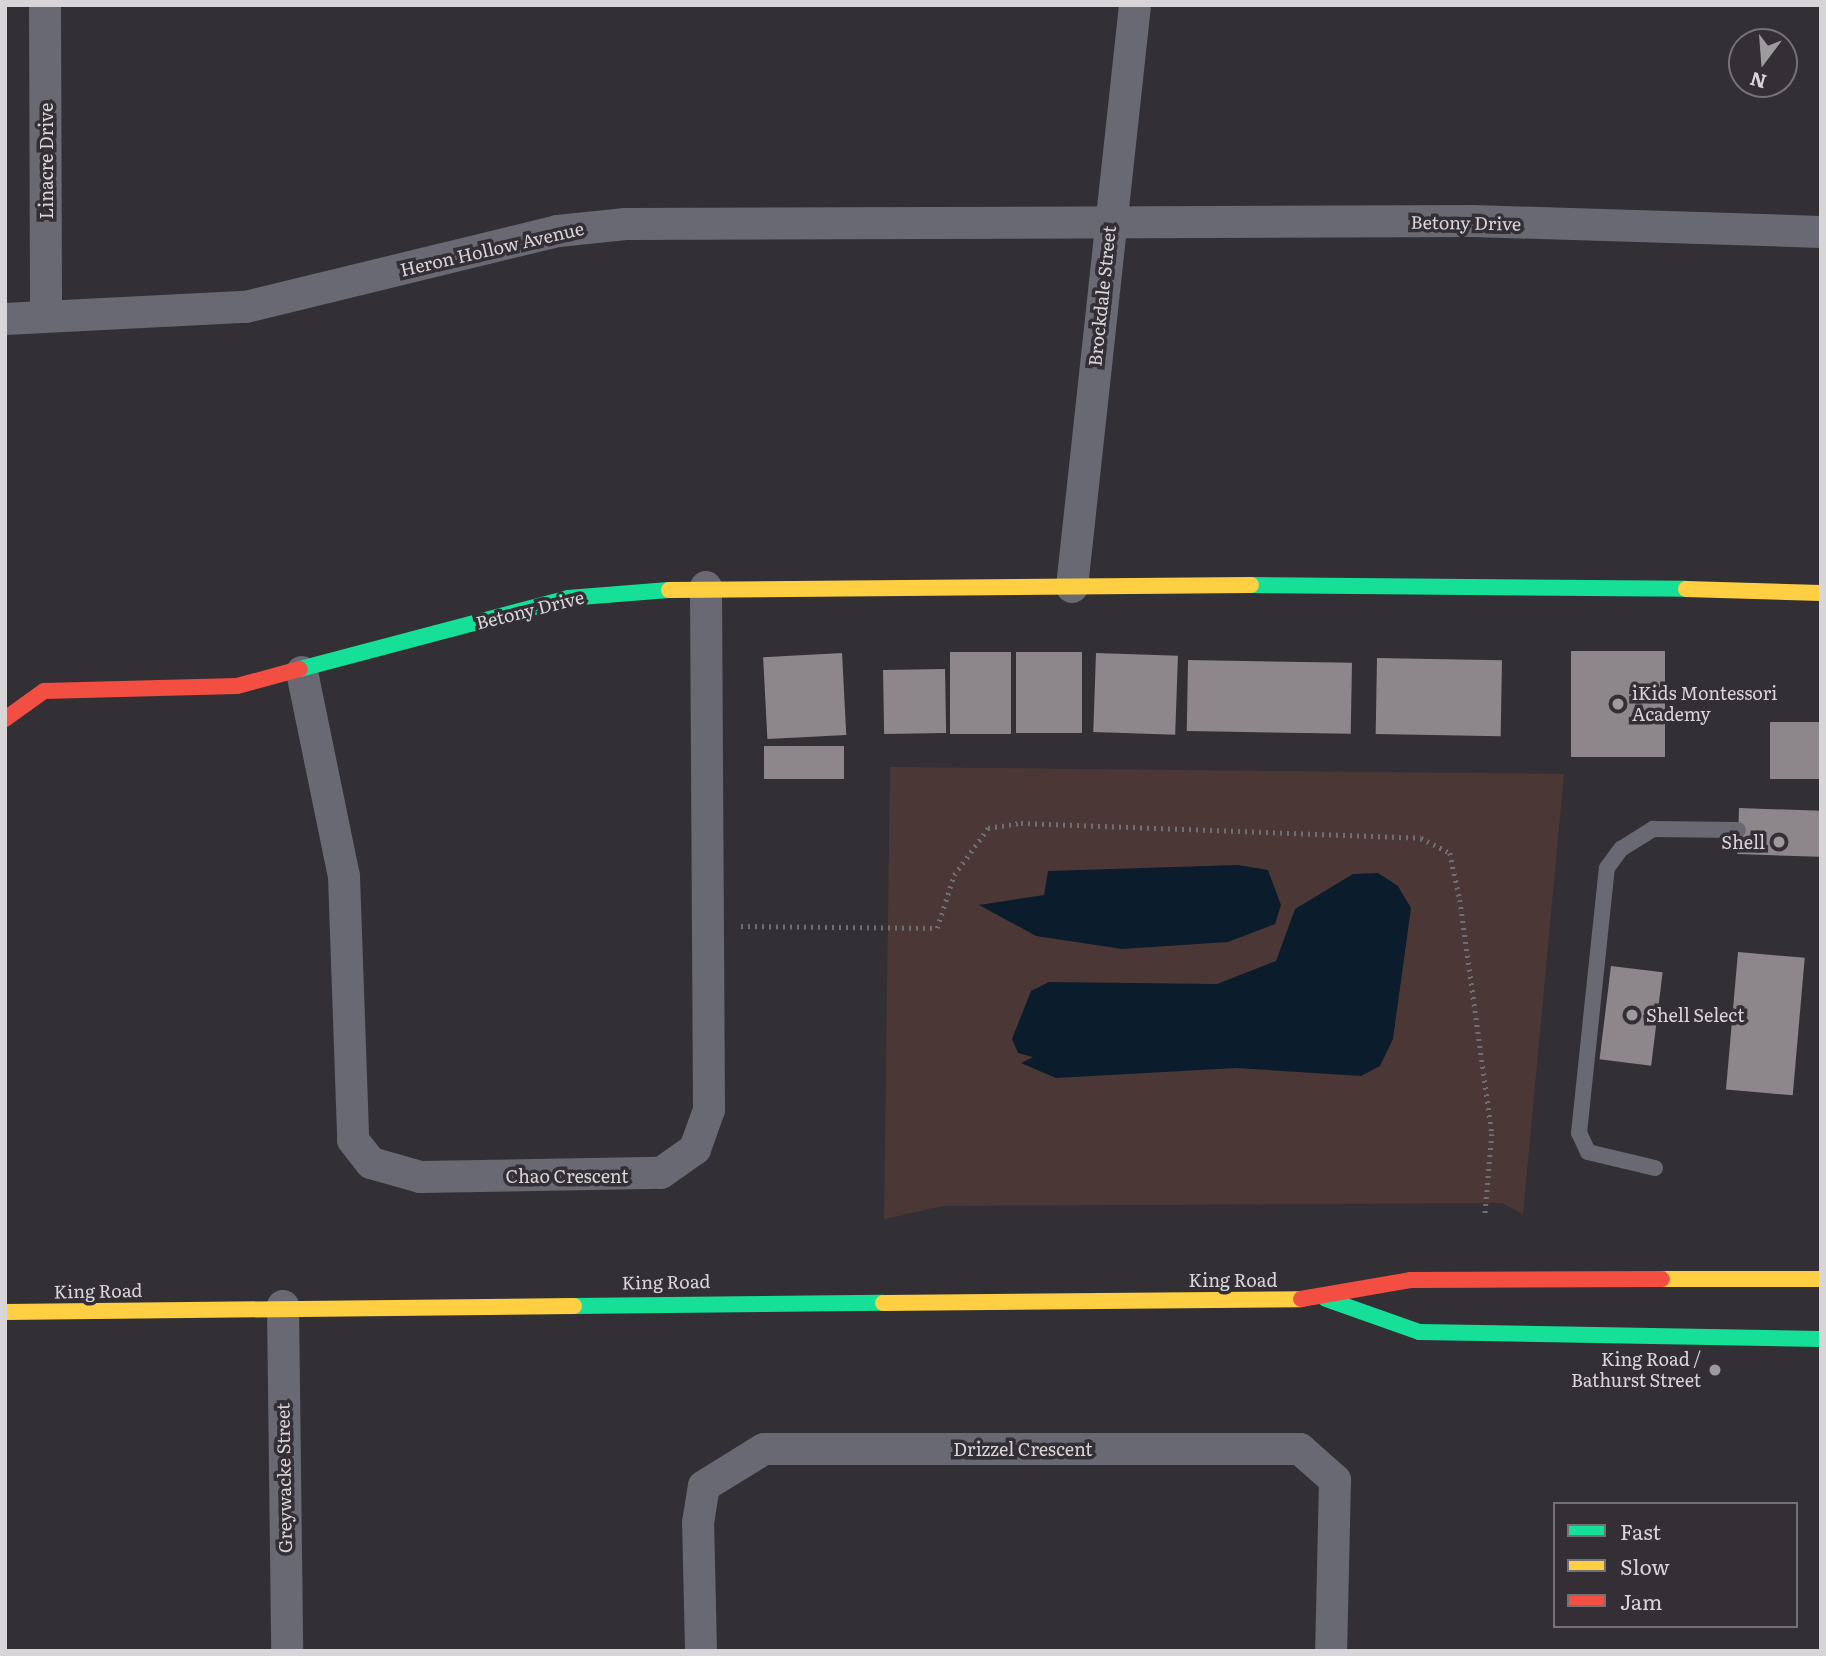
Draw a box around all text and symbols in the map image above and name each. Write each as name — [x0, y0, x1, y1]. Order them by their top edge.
north arrow — [1728, 28, 1798, 98]
text: N — [1746, 66, 1769, 97]
street label: Linacre Drive — [35, 103, 57, 219]
street label: Betony Drive — [1410, 211, 1522, 235]
street label: Heron Hollow Avenue — [398, 217, 586, 281]
street label: Brockdale Street — [1084, 225, 1120, 367]
street label: Betony Drive — [474, 586, 586, 634]
place label: iKids Montessori Academy — [1632, 683, 1777, 726]
marker: iKids Montessori Academy — [1610, 696, 1626, 712]
place label: Shell — [1721, 831, 1765, 853]
marker: Shell — [1771, 834, 1787, 850]
place label: Shell Select — [1646, 1004, 1745, 1026]
marker: Shell Select — [1624, 1007, 1640, 1023]
street label: Chao Crescent — [506, 1165, 628, 1187]
street label: King Road — [1189, 1269, 1277, 1291]
street label: King Road — [621, 1270, 711, 1294]
street label: King Road — [53, 1279, 143, 1303]
place label: King Road / Bathurst Street — [1571, 1349, 1701, 1392]
marker: King Road / Bathurst Street — [1707, 1362, 1723, 1378]
street label: Greywacke Street — [272, 1403, 296, 1553]
street label: Drizzel Crescent — [953, 1438, 1093, 1460]
legend — [1553, 1502, 1798, 1628]
text: Fast — [1620, 1515, 1661, 1546]
text: Slow — [1620, 1550, 1670, 1581]
text: Jam — [1620, 1585, 1662, 1616]

